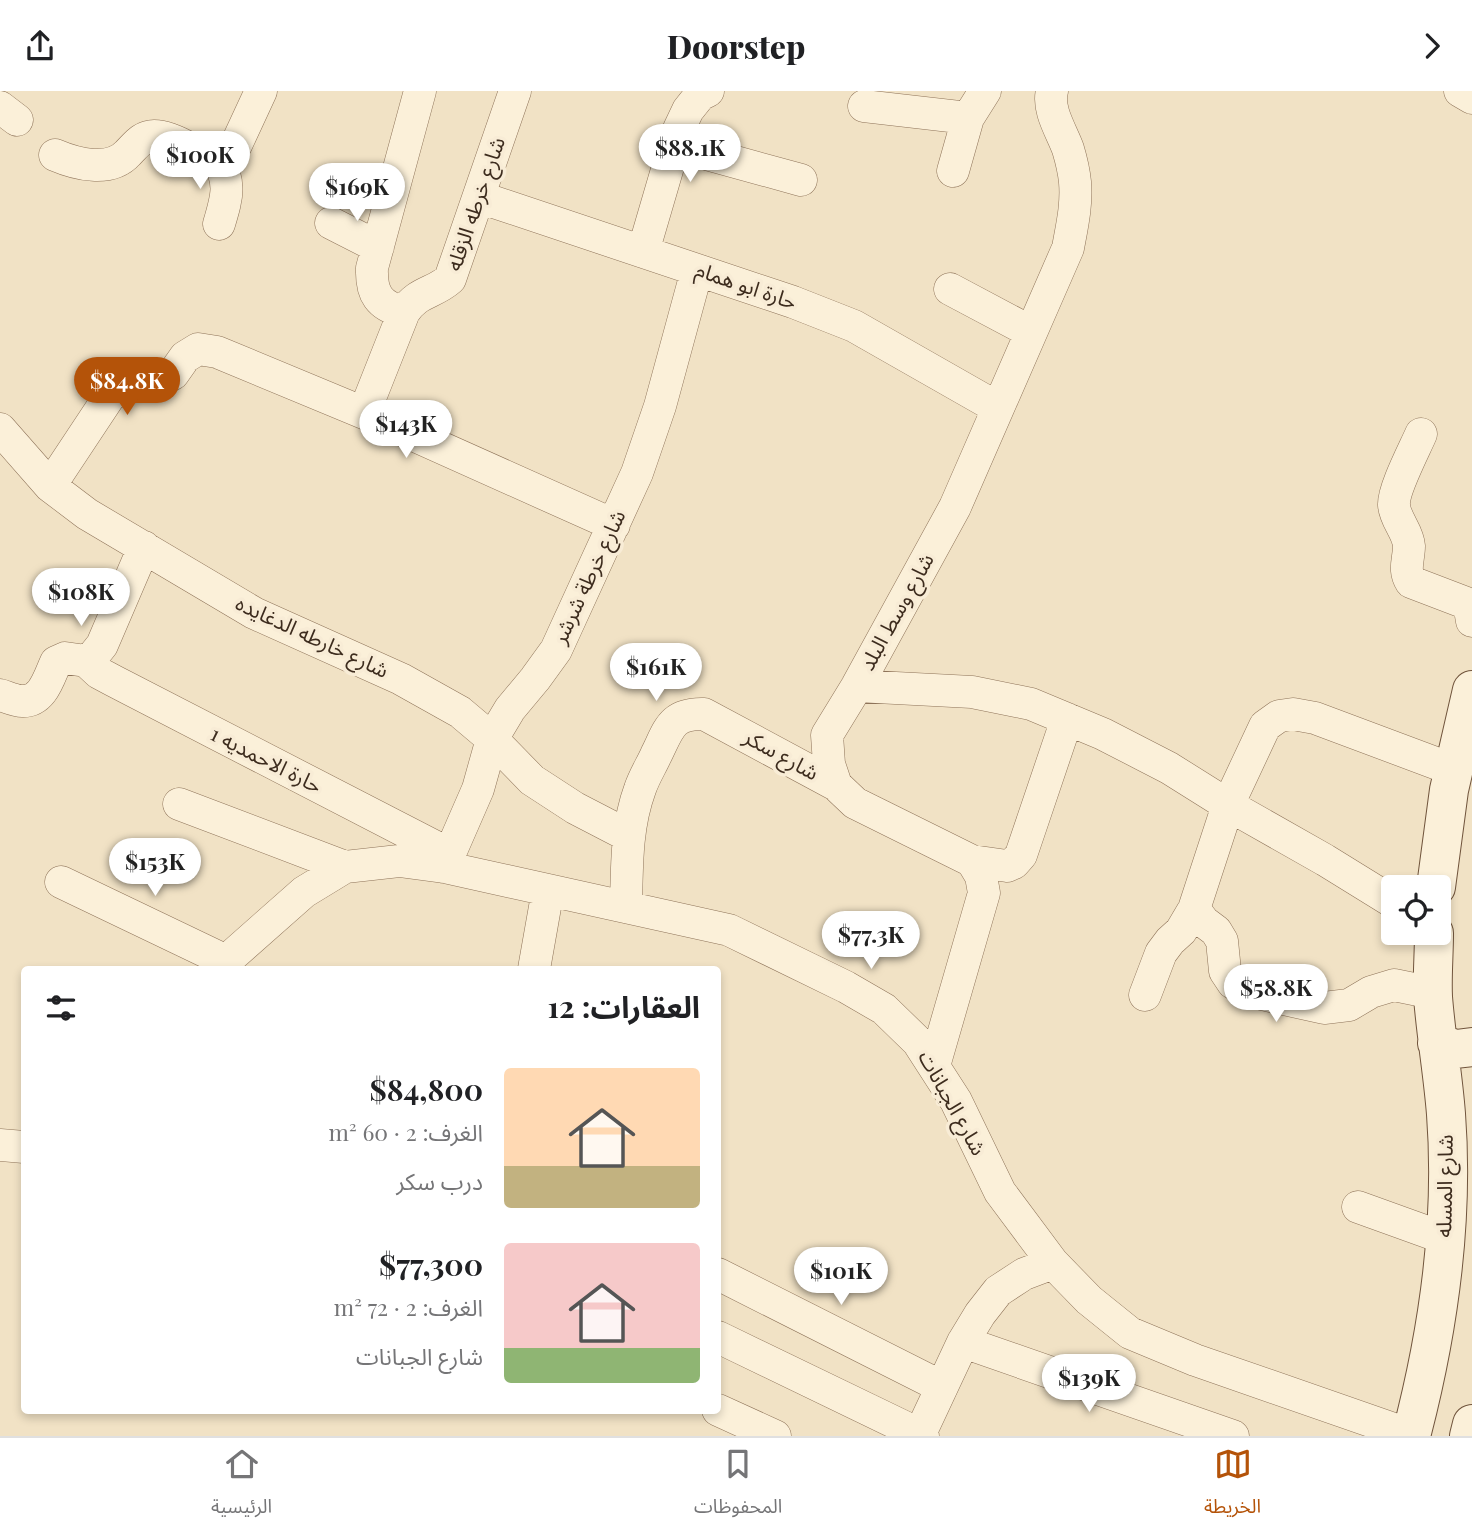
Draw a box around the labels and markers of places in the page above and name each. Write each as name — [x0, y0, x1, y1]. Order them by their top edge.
pin: $88.1K — [633, 125, 747, 184]
pin: $100K — [151, 132, 249, 191]
pin: $169K — [308, 163, 406, 223]
pin: $84.8K — [70, 357, 184, 417]
pin: $143K — [357, 401, 455, 460]
pin: $108K — [32, 568, 130, 628]
pin: $161K — [607, 643, 705, 703]
pin: $153K — [106, 839, 204, 898]
pin: $77.3K — [814, 911, 928, 971]
pin: $58.8K — [1219, 965, 1333, 1024]
pin: $101K — [792, 1247, 890, 1307]
pin: $139K — [1040, 1355, 1138, 1414]

